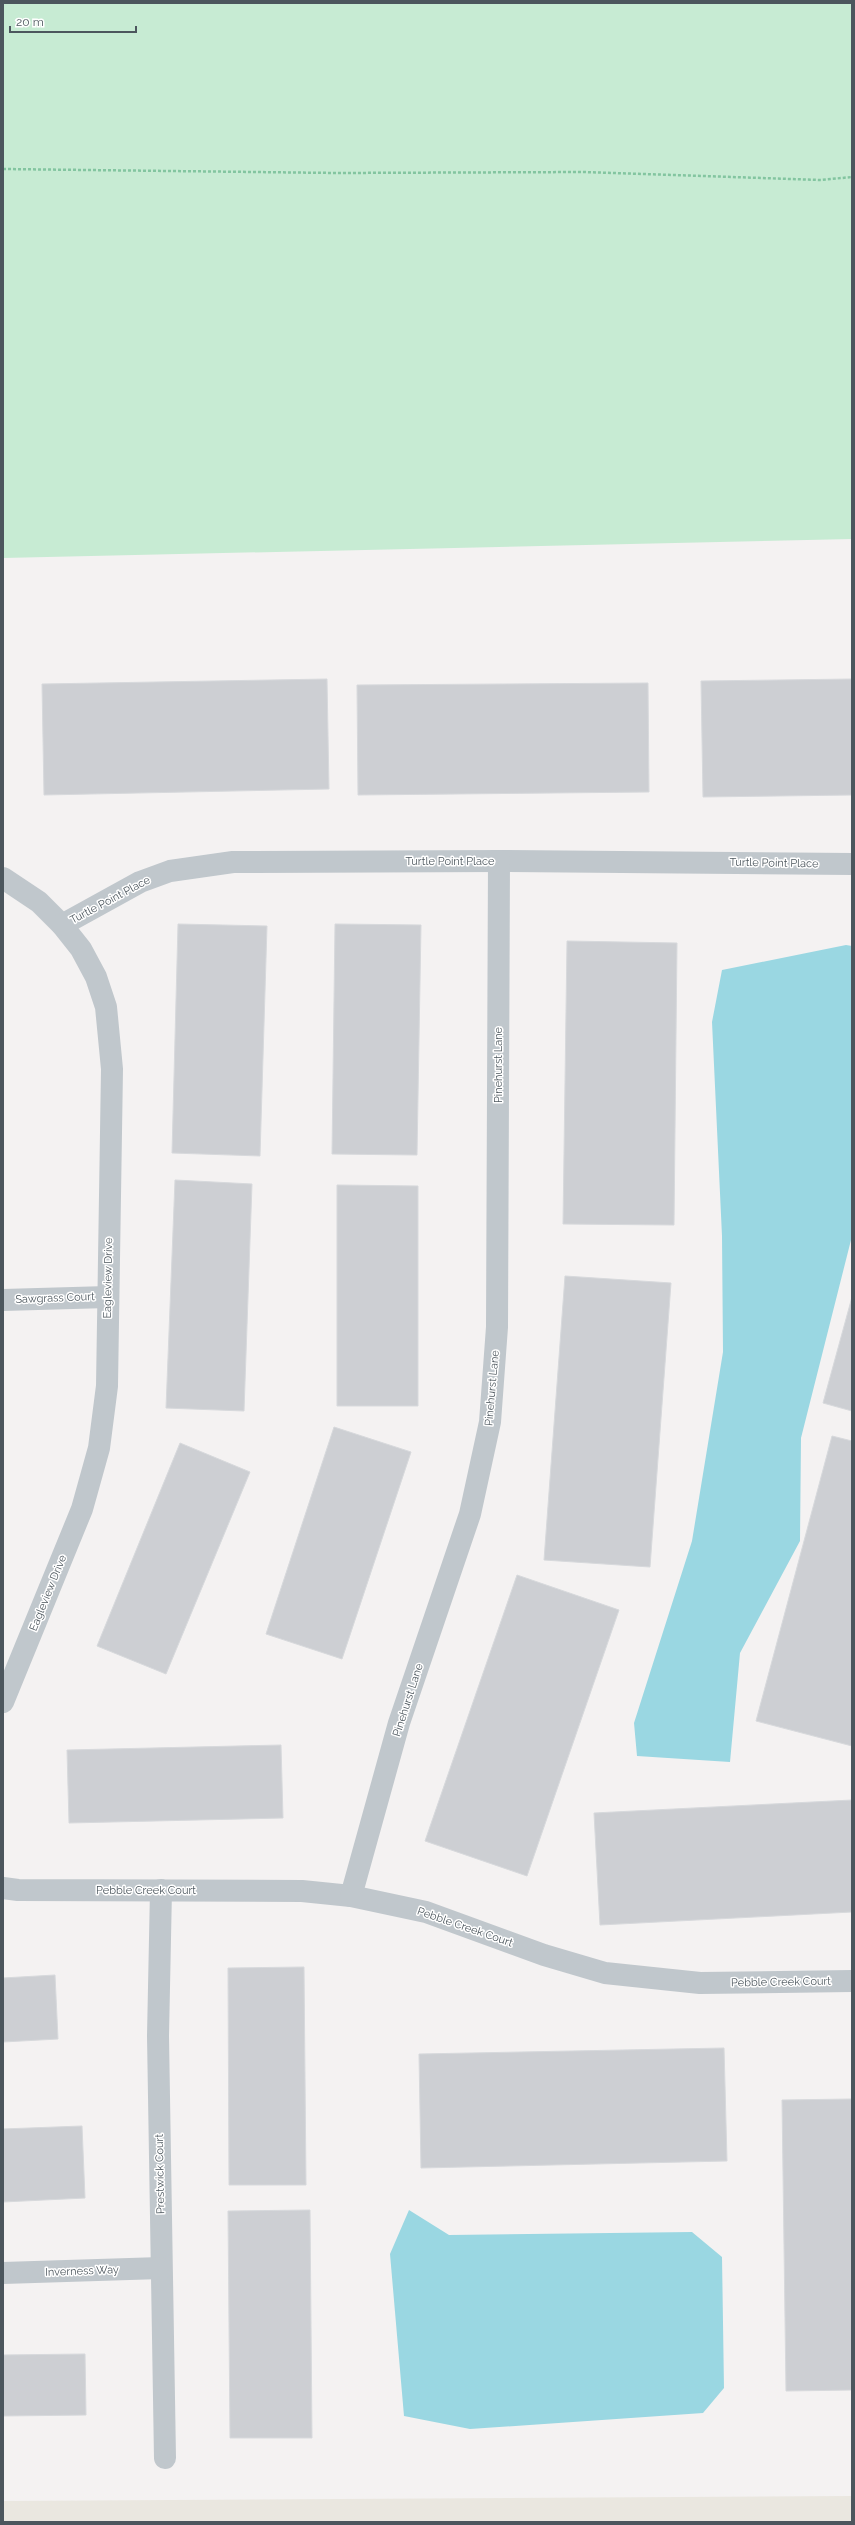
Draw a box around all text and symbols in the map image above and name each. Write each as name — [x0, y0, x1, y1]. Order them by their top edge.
scale bar — [10, 8, 136, 34]
text: 20 m — [16, 15, 44, 29]
street label: Turtle Point Place — [406, 855, 495, 868]
street label: Turtle Point Place — [729, 856, 819, 870]
street label: Turtle Point Place — [68, 873, 153, 927]
street label: Pinehurst Lane — [492, 1026, 505, 1103]
street label: Eagleview Drive — [101, 1237, 115, 1319]
street label: Sawgrass Court — [15, 1290, 95, 1306]
street label: Pinehurst Lane — [482, 1349, 502, 1426]
street label: Eagleview Drive — [27, 1553, 69, 1633]
street label: Pinehurst Lane — [390, 1661, 426, 1738]
street label: Pebble Creek Court — [96, 1884, 196, 1897]
street label: Pebble Creek Court — [416, 1905, 515, 1950]
street label: Pebble Creek Court — [731, 1975, 831, 1989]
street label: Prestwick Court — [153, 2133, 167, 2214]
street label: Inverness Way — [45, 2263, 119, 2279]

